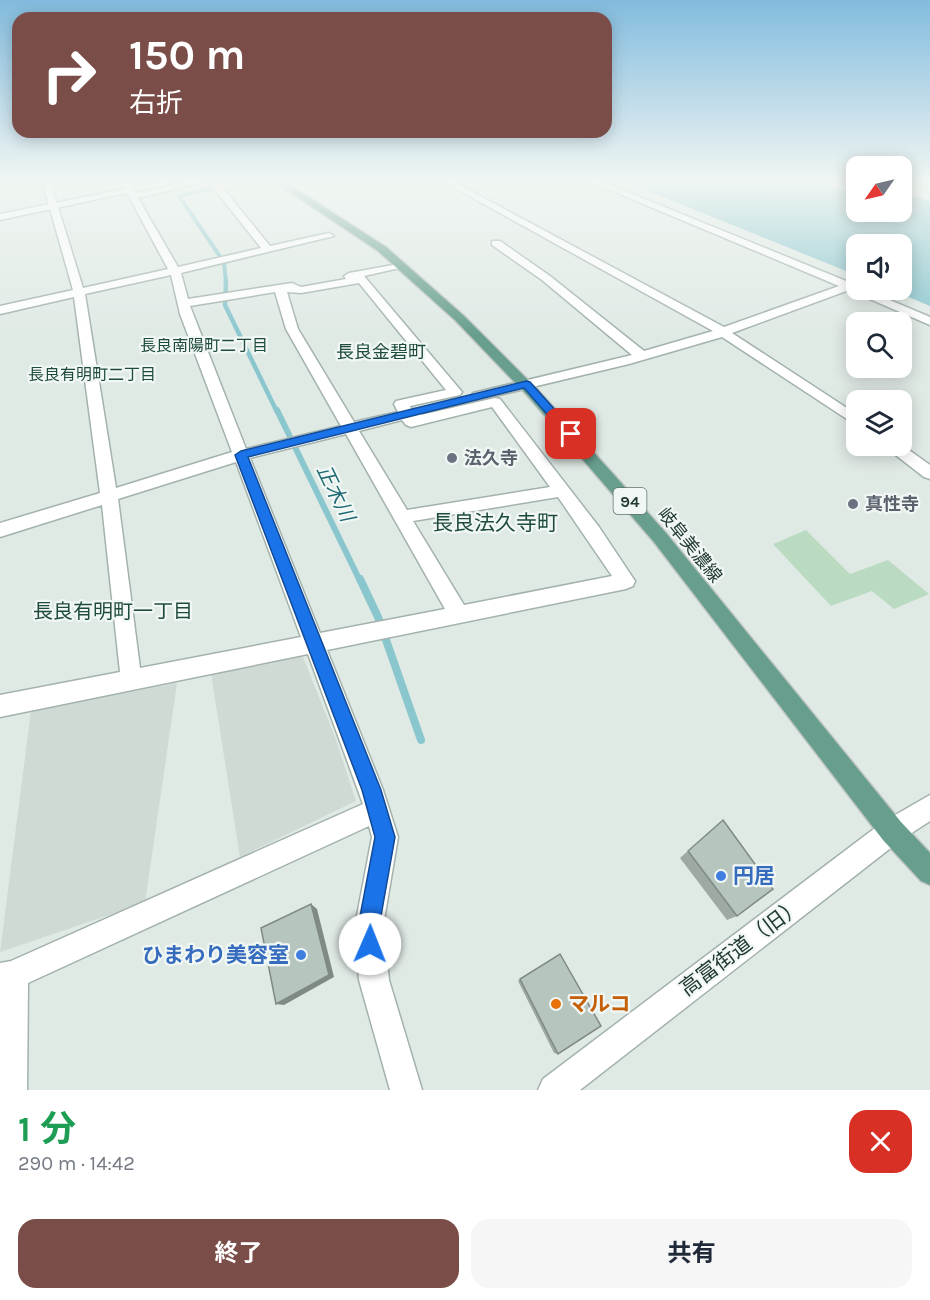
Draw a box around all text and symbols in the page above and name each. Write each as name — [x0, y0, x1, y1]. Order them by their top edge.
text: 150 m — [129, 30, 245, 80]
icon: right — [30, 36, 108, 114]
text: 右折 — [129, 87, 183, 119]
north arrow — [846, 156, 912, 222]
map controls — [846, 156, 912, 456]
button: sound — [846, 234, 912, 300]
button: search — [846, 312, 912, 378]
district label: 長良南陽町二丁目 — [140, 336, 268, 355]
district label: 長良金碧町 — [336, 341, 426, 363]
district label: 長良有明町二丁目 — [28, 365, 156, 384]
button: layers — [846, 390, 912, 456]
pin — [545, 408, 596, 459]
icon: arrive — [554, 417, 587, 450]
place label: 法久寺 — [464, 447, 518, 469]
marker: 法久寺 — [445, 451, 459, 465]
water label: 正木川 — [312, 461, 360, 527]
road number: 94 — [614, 488, 646, 514]
place label: 真性寺 — [865, 493, 919, 515]
marker: 真性寺 — [846, 497, 860, 511]
street label: 岐阜美濃線 — [653, 503, 727, 587]
district label: 長良法久寺町 — [432, 511, 558, 535]
district label: 長良有明町一丁目 — [33, 600, 193, 623]
place label: 円居 — [733, 864, 775, 888]
marker: 円居 — [714, 869, 728, 883]
street label: 高富街道（旧） — [675, 893, 807, 1001]
position arrow — [338, 912, 402, 976]
place label: ひまわり美容室 — [142, 943, 289, 967]
marker: ひまわり美容室 — [294, 948, 308, 962]
place label: マルコ — [568, 992, 631, 1016]
marker: マルコ — [549, 997, 563, 1011]
text: 1 分 — [18, 1108, 76, 1150]
button: close — [849, 1110, 912, 1173]
text: 290 m · 14:42 — [18, 1152, 135, 1175]
button: 終了 — [18, 1219, 459, 1288]
button: 共有 — [471, 1219, 912, 1288]

